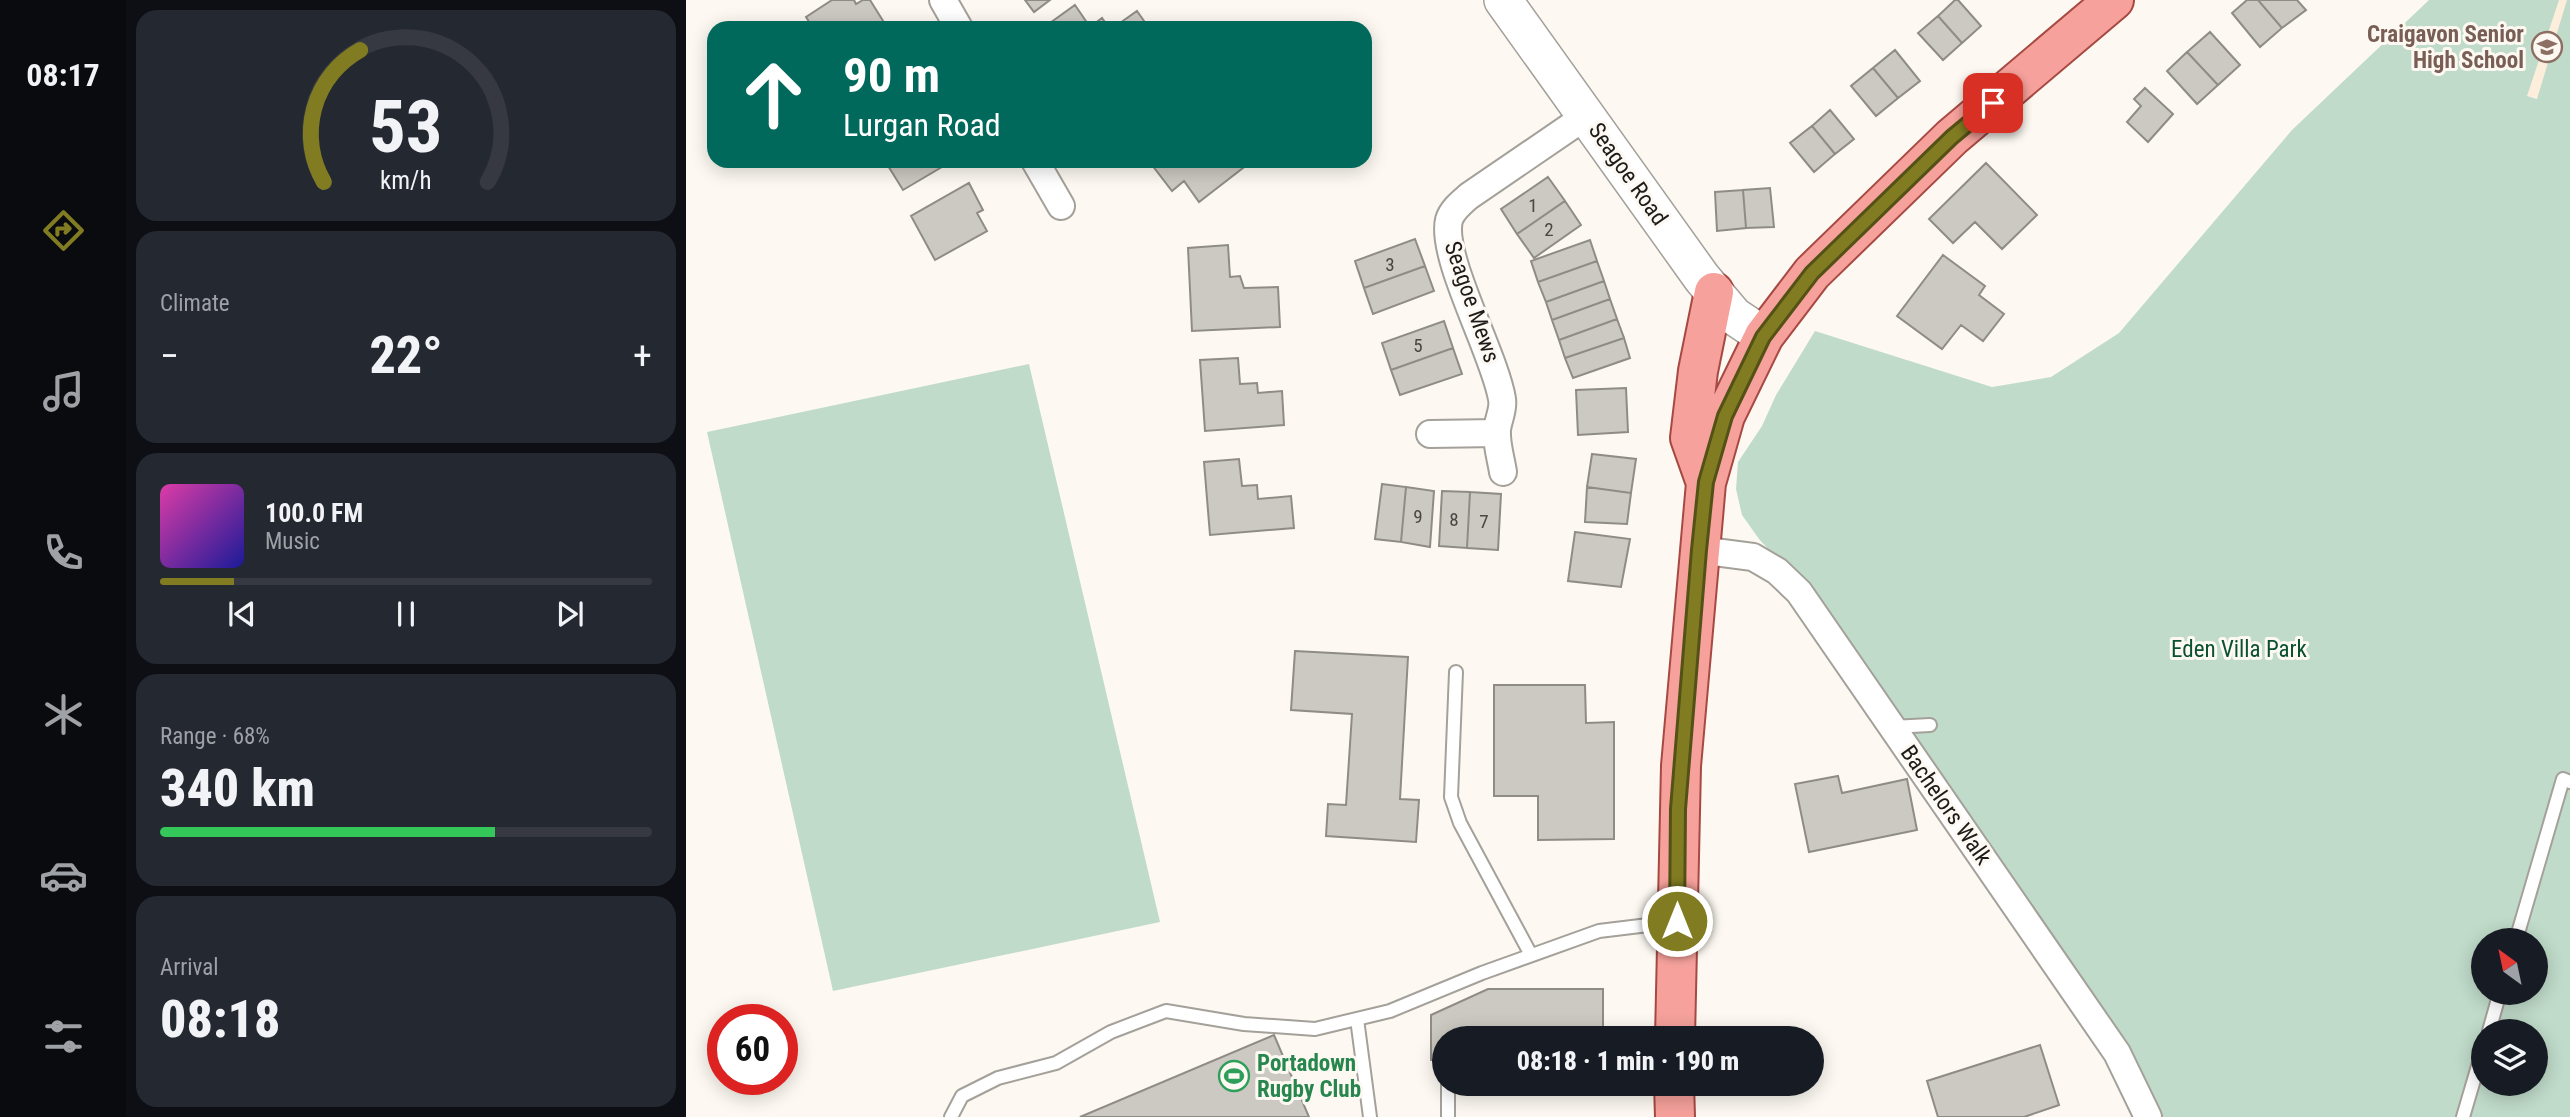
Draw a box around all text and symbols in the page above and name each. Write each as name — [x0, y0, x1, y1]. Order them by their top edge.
place label: Craigavon Senior High School — [2367, 21, 2524, 74]
school or university icon: Craigavon Senior High School — [2530, 30, 2564, 64]
text: 90 m — [843, 47, 940, 104]
icon: ahead — [728, 49, 819, 140]
text: 08:17 — [26, 56, 100, 94]
pin — [1963, 73, 2023, 133]
text: 53 — [369, 84, 443, 170]
icon: arrive — [1974, 84, 2012, 122]
text: Lurgan Road — [843, 106, 1001, 144]
street label: Seagoe Road — [1583, 118, 1673, 230]
text: km/h — [380, 166, 432, 195]
house number: 1 — [1528, 194, 1538, 217]
icon: directions — [39, 206, 88, 255]
house number: 2 — [1544, 218, 1554, 241]
street label: Seagoe Mews — [1439, 238, 1505, 366]
house number: 3 — [1385, 253, 1395, 276]
text: Climate — [160, 290, 230, 317]
text: 22° — [369, 325, 443, 386]
text: − — [160, 334, 179, 378]
text: + — [633, 334, 652, 378]
house number: 5 — [1413, 334, 1423, 357]
icon: music — [39, 367, 88, 416]
text: 100.0 FM — [265, 498, 363, 528]
house number: 9 — [1413, 505, 1423, 528]
house number: 8 — [1449, 508, 1459, 531]
house number: 7 — [1479, 510, 1489, 533]
icon: phone — [39, 528, 88, 577]
text: Music — [265, 528, 320, 555]
icon: previous — [223, 595, 261, 633]
icon: pause — [387, 595, 425, 633]
icon: next — [551, 595, 589, 633]
park label: Eden Villa Park — [2171, 636, 2308, 663]
icon: climate — [39, 690, 88, 739]
text: Range · 68% — [160, 723, 270, 750]
street label: Bachelors Walk — [1895, 740, 1997, 870]
text: 340 km — [160, 758, 315, 819]
icon: car — [39, 851, 88, 900]
position arrow — [1640, 884, 1714, 958]
north arrow — [2471, 928, 2548, 1004]
map controls — [2471, 928, 2548, 1096]
text: Arrival — [160, 954, 219, 981]
text: 08:18 — [160, 989, 280, 1050]
speed limit sign: 60 — [707, 1004, 798, 1095]
icon: filters — [39, 1012, 88, 1061]
button: layers — [2471, 1019, 2548, 1096]
text: 08:18 · 1 min · 190 m — [1517, 1046, 1739, 1076]
place label: Portadown Rugby Club — [1257, 1050, 1361, 1103]
sports icon: Portadown Rugby Club — [1217, 1059, 1251, 1093]

